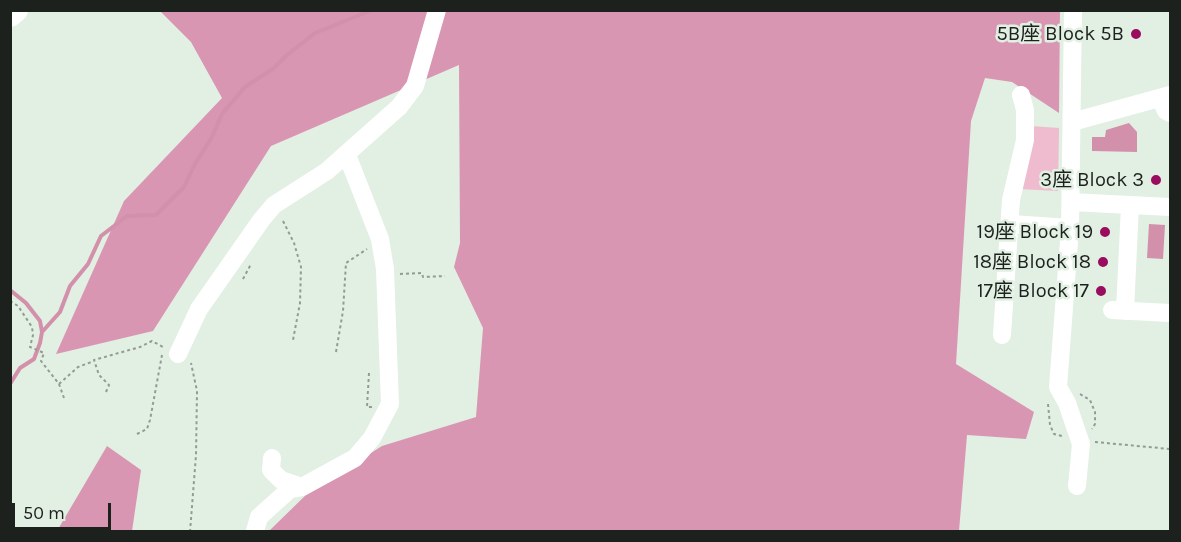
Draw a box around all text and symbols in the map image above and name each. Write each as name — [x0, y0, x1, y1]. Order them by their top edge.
place label: 5B座 Block 5B — [997, 22, 1124, 46]
marker: 5B座 Block 5B — [1129, 27, 1143, 41]
place label: 3座 Block 3 — [1040, 168, 1144, 192]
marker: 3座 Block 3 — [1149, 173, 1163, 187]
place label: 19座 Block 19 — [977, 220, 1093, 244]
marker: 19座 Block 19 — [1098, 225, 1112, 239]
place label: 18座 Block 18 — [973, 250, 1091, 274]
marker: 18座 Block 18 — [1096, 255, 1110, 269]
place label: 17座 Block 17 — [977, 279, 1089, 303]
marker: 17座 Block 17 — [1094, 284, 1108, 298]
scale bar — [15, 491, 114, 529]
text: 50 m — [23, 502, 65, 524]

